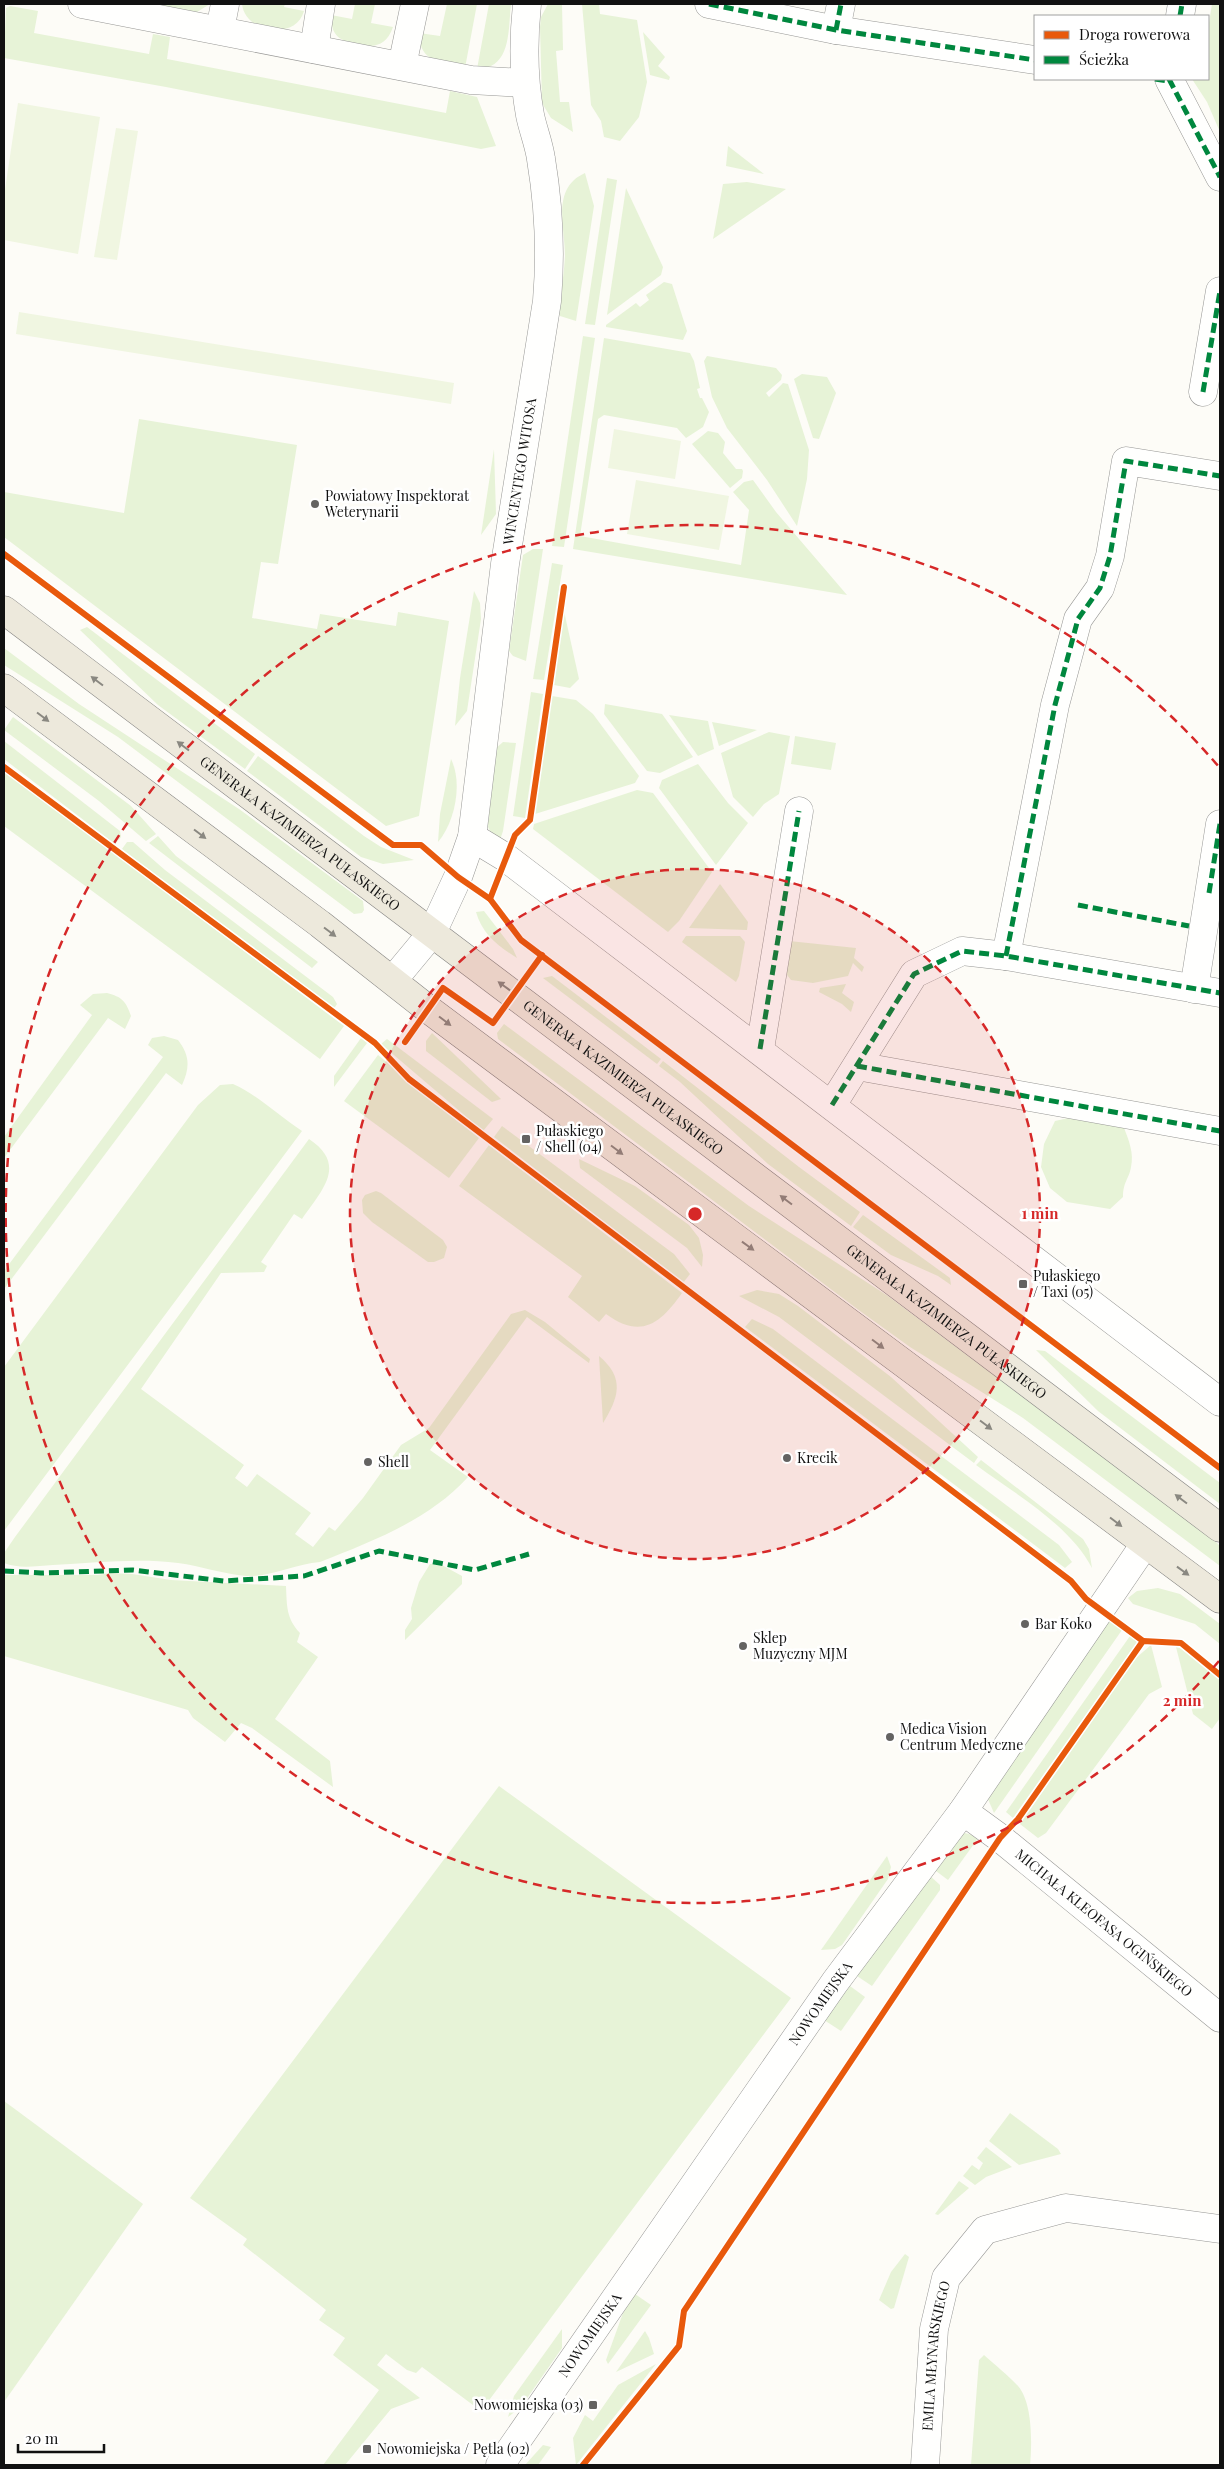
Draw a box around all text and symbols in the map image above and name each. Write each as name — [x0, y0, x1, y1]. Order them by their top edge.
legend — [1034, 15, 1209, 80]
text: Droga rowerowa — [1079, 24, 1191, 44]
text: Ścieżka — [1079, 49, 1130, 69]
street label: WINCENTEGO WITOSA — [498, 396, 540, 547]
place label: Powiatowy Inspektorat Weterynarii — [324, 486, 470, 521]
marker: Powiatowy Inspektorat Weterynarii — [309, 498, 321, 510]
one-way arrow — [91, 675, 104, 686]
one-way arrow — [36, 712, 50, 722]
one-way arrow — [177, 740, 190, 751]
street label: GENERAŁA KAZIMIERZA PUŁASKIEGO — [196, 751, 404, 915]
one-way arrow — [193, 829, 206, 840]
one-way arrow — [323, 926, 336, 937]
one-way arrow — [497, 981, 511, 991]
street label: GENERAŁA KAZIMIERZA PUŁASKIEGO — [520, 995, 728, 1159]
one-way arrow — [438, 1016, 451, 1027]
place label: Pułaskiego / Shell (04) — [536, 1121, 604, 1156]
marker: Pułaskiego / Shell (04) — [520, 1133, 532, 1145]
one-way arrow — [610, 1145, 624, 1155]
one-way arrow — [779, 1195, 793, 1205]
text: 1 min — [1022, 1203, 1059, 1223]
centre of rings — [686, 1205, 704, 1223]
street label: GENERAŁA KAZIMIERZA PUŁASKIEGO — [843, 1239, 1051, 1403]
one-way arrow — [741, 1241, 754, 1252]
place label: Pułaskiego / Taxi (05) — [1033, 1266, 1101, 1301]
marker: Pułaskiego / Taxi (05) — [1017, 1278, 1029, 1290]
one-way arrow — [871, 1338, 884, 1349]
one-way arrow — [979, 1419, 992, 1430]
place label: Krecik — [797, 1448, 838, 1467]
place label: Shell — [378, 1452, 409, 1471]
marker: Krecik — [781, 1452, 793, 1464]
marker: Shell — [362, 1456, 374, 1468]
one-way arrow — [1175, 1493, 1188, 1504]
one-way arrow — [1109, 1517, 1122, 1528]
one-way arrow — [1176, 1566, 1189, 1577]
place label: Bar Koko — [1035, 1614, 1092, 1633]
marker: Bar Koko — [1019, 1618, 1031, 1630]
place label: Sklep Muzyczny MJM — [753, 1628, 848, 1663]
marker: Sklep Muzyczny MJM — [737, 1640, 749, 1652]
text: 2 min — [1163, 1690, 1202, 1710]
place label: Medica Vision Centrum Medyczne — [900, 1719, 1023, 1754]
marker: Medica Vision Centrum Medyczne — [884, 1731, 896, 1743]
street label: MICHAŁA KLEOFASA OGIŃSKIEGO — [1012, 1844, 1197, 2001]
street label: NOWOMIEJSKA — [784, 1957, 856, 2049]
street label: EMILA MŁYNARSKIEGO — [917, 2279, 954, 2431]
street label: NOWOMIEJSKA — [554, 2289, 626, 2381]
place label: Nowomiejska (03) — [474, 2395, 583, 2414]
marker: Nowomiejska (03) — [587, 2399, 599, 2411]
scale bar — [18, 2422, 104, 2454]
text: 20 m — [25, 2428, 59, 2448]
place label: Nowomiejska / Pętla (02) — [377, 2439, 530, 2458]
marker: Nowomiejska / Pętla (02) — [361, 2443, 373, 2455]

